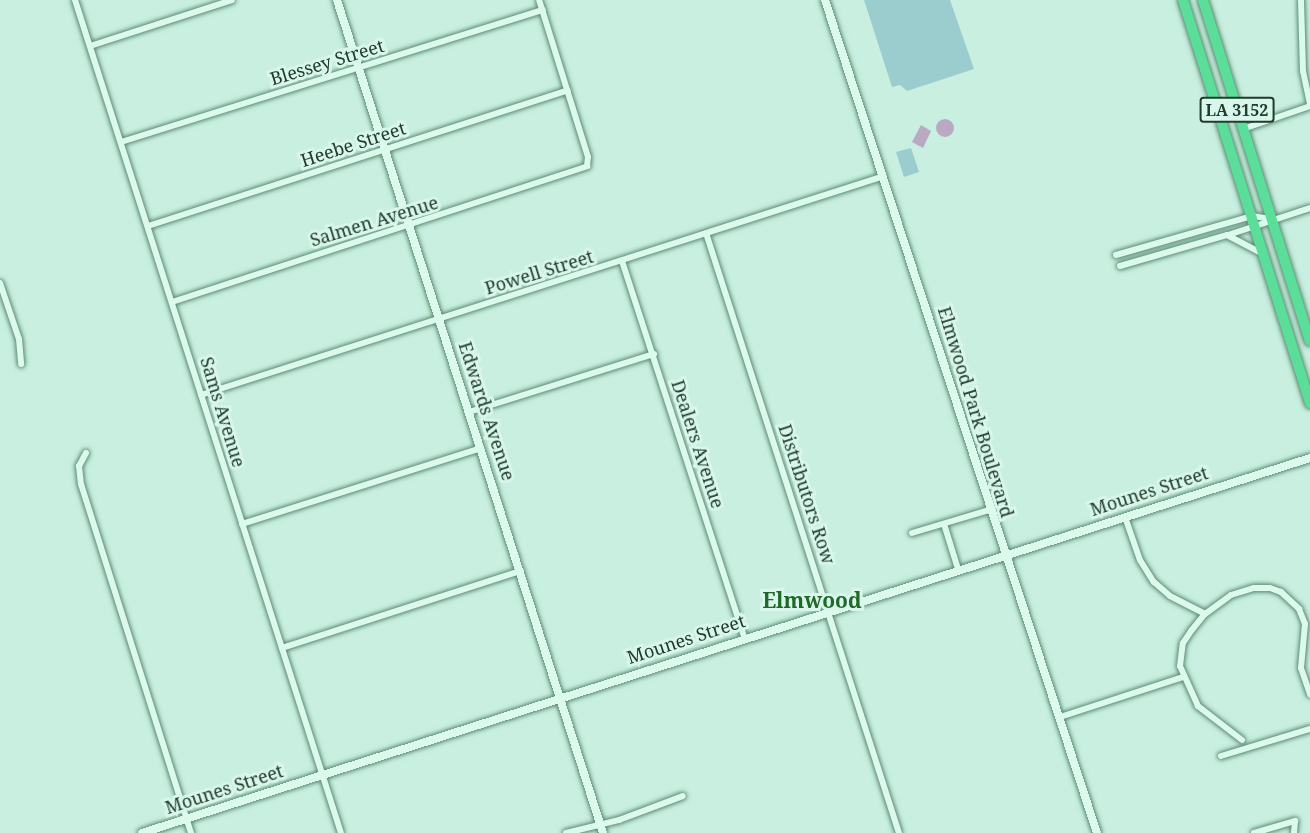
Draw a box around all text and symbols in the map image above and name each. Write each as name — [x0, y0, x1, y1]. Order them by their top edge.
street label: Blessey Street — [267, 34, 387, 90]
road number: LA 3152 — [1200, 97, 1274, 123]
street label: Heebe Street — [298, 117, 408, 171]
street label: Salmen Avenue — [307, 191, 441, 251]
street label: Powell Street — [482, 245, 596, 299]
street label: Elmwood Park Boulevard — [934, 304, 1018, 520]
street label: Edwards Avenue — [454, 339, 520, 483]
street label: Sams Avenue — [196, 354, 250, 470]
street label: Dealers Avenue — [667, 377, 729, 511]
street label: Distributors Row — [774, 421, 840, 567]
street label: Mounes Street — [1087, 462, 1211, 520]
district label: Elmwood — [762, 587, 862, 613]
street label: Mounes Street — [624, 610, 748, 668]
street label: Mounes Street — [162, 760, 286, 818]

